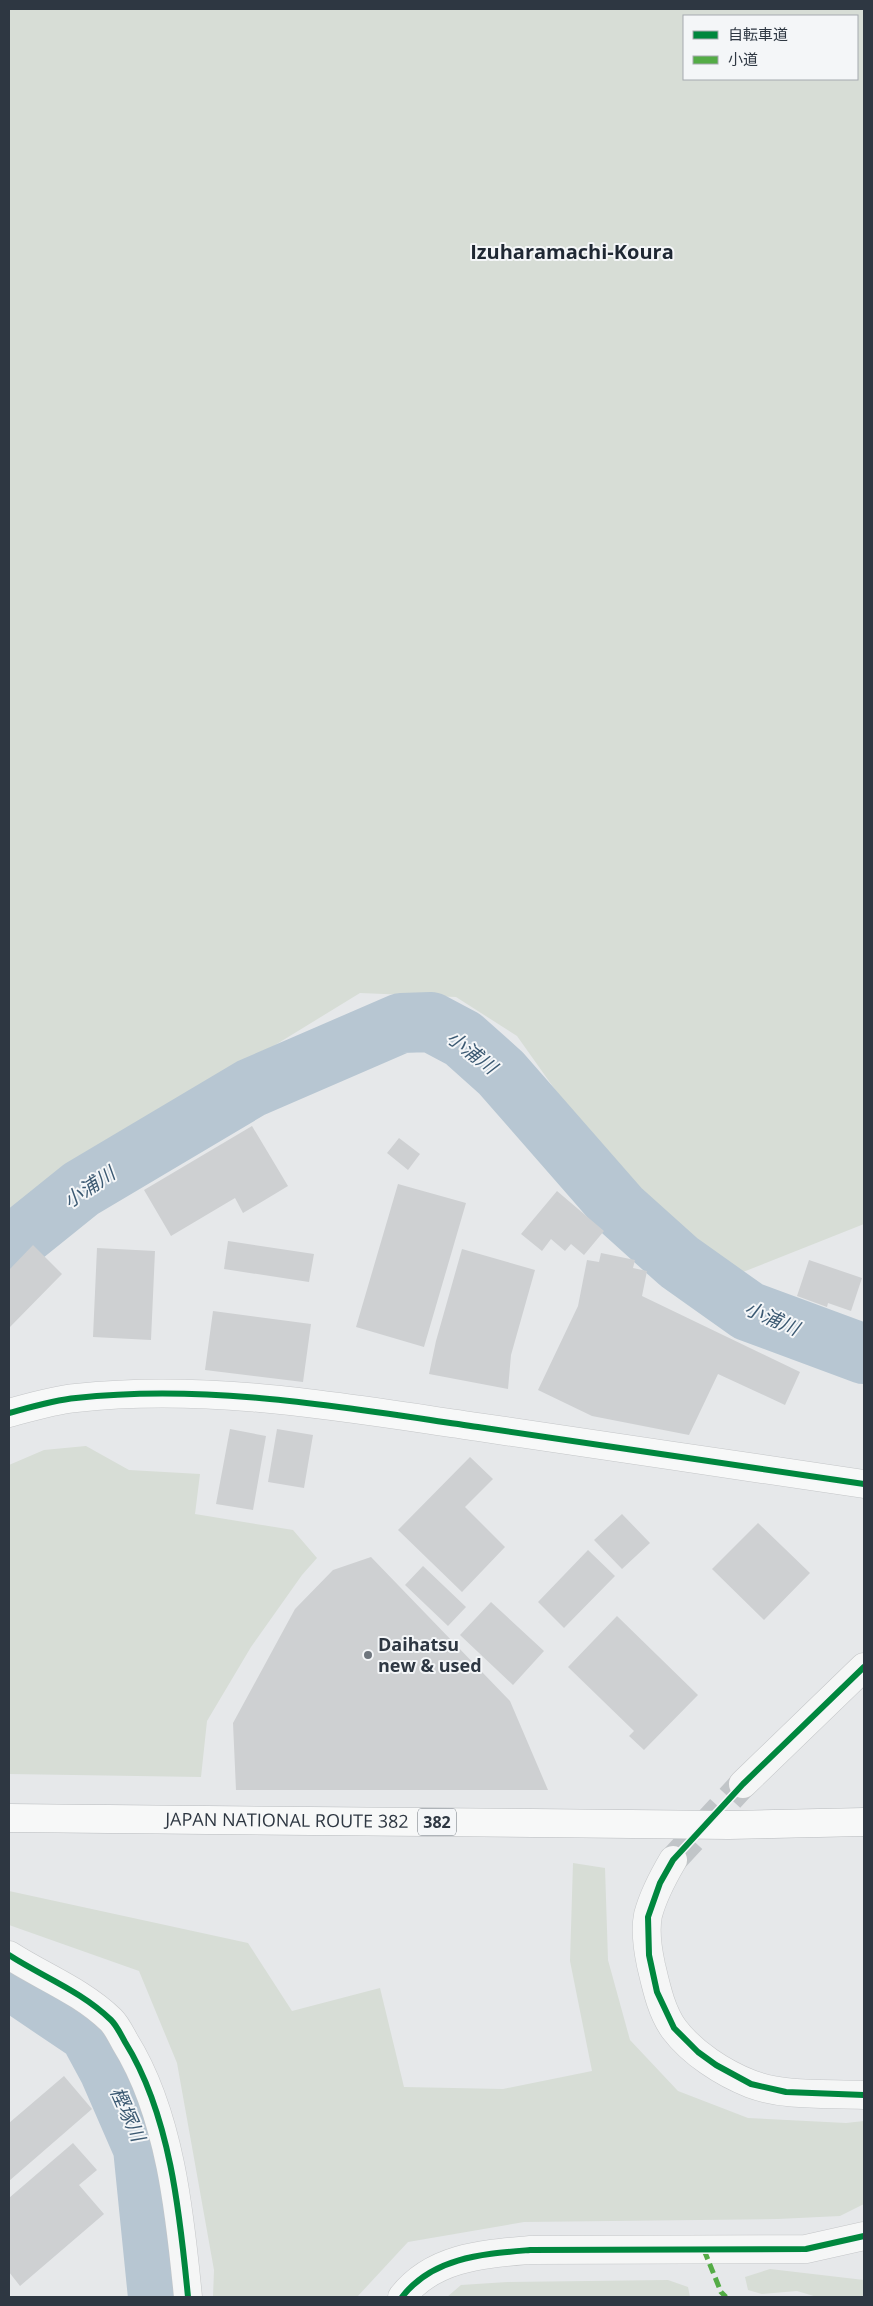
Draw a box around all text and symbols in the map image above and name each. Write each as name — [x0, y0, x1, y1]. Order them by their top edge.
legend — [683, 15, 858, 80]
text: 自転車道 — [728, 24, 788, 44]
text: 小道 — [728, 49, 758, 69]
district label: Izuharamachi-Koura — [470, 238, 674, 265]
water label: 小浦川 — [442, 1024, 504, 1081]
water label: 小浦川 — [58, 1159, 122, 1214]
water label: 小浦川 — [741, 1295, 805, 1342]
place label: Daihatsu new & used — [378, 1632, 482, 1677]
marker: Daihatsu new & used — [362, 1649, 374, 1661]
street label: JAPAN NATIONAL ROUTE 382 — [163, 1807, 409, 1833]
road number: 382 — [418, 1808, 456, 1835]
water label: 樫塚川 — [105, 2083, 152, 2147]

